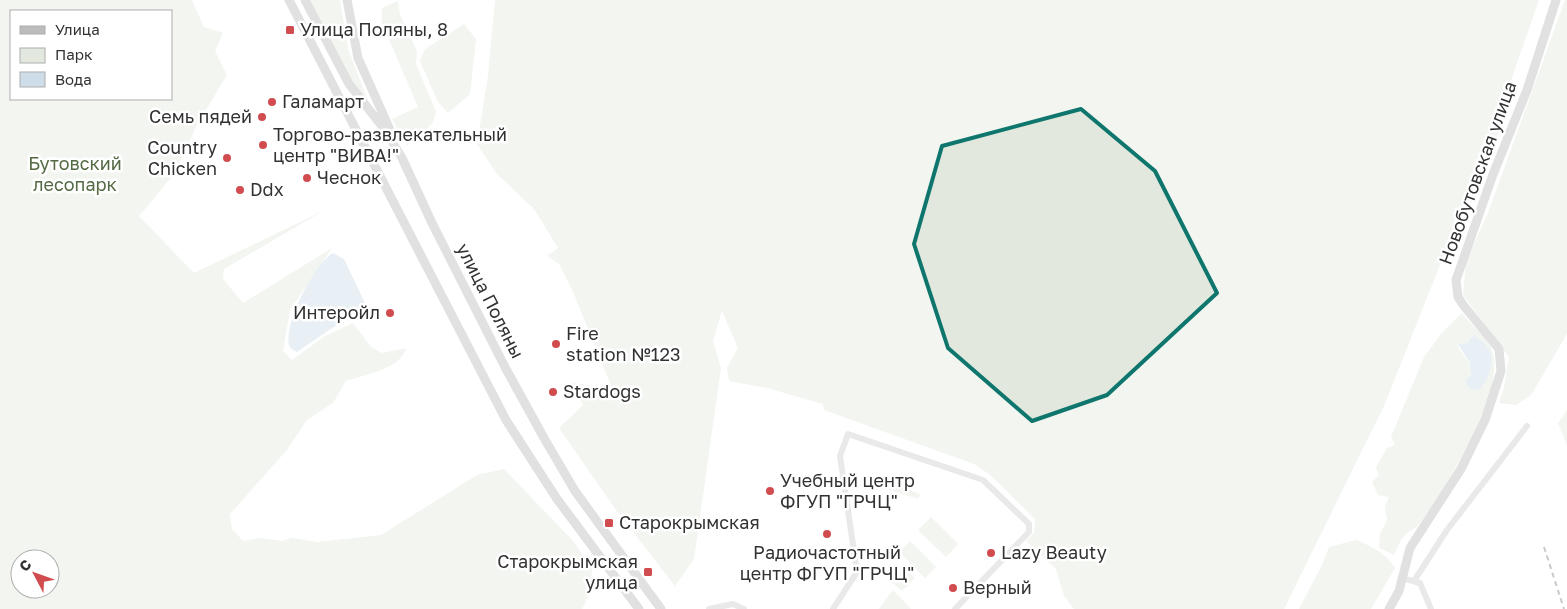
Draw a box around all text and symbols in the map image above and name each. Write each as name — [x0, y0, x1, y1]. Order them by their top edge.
legend — [10, 10, 172, 100]
place label: Улица Поляны, 8 — [300, 18, 448, 40]
text: Улица — [55, 20, 100, 38]
marker: Улица Поляны, 8 — [284, 24, 296, 36]
text: Парк — [55, 45, 93, 63]
text: Вода — [55, 70, 92, 88]
street label: Новобутовская улица — [1434, 78, 1520, 267]
place label: Галамарт — [282, 90, 364, 112]
marker: Галамарт — [266, 96, 278, 108]
place label: Семь пядей — [149, 105, 252, 127]
marker: Семь пядей — [256, 111, 268, 123]
place label: Торгово-развлекательный центр "ВИВА!" — [273, 123, 507, 166]
place label: Country Chicken — [147, 136, 217, 179]
marker: Торгово-развлекательный центр "ВИВА!" — [257, 139, 269, 151]
park label: Бутовский лесопарк — [28, 152, 122, 195]
marker: Country Chicken — [221, 152, 233, 164]
place label: Чеснок — [317, 166, 381, 188]
marker: Чеснок — [301, 172, 313, 184]
place label: Ddx — [250, 178, 284, 200]
marker: Ddx — [234, 184, 246, 196]
street label: улица Поляны — [452, 239, 529, 362]
place label: Интеройл — [293, 301, 380, 323]
marker: Интеройл — [384, 307, 396, 319]
place label: Fire station №123 — [566, 322, 681, 365]
marker: Fire station №123 — [550, 338, 562, 350]
place label: Stardogs — [563, 380, 641, 402]
marker: Stardogs — [547, 386, 559, 398]
place label: Учебный центр ФГУП "ГРЧЦ" — [780, 469, 915, 512]
marker: Учебный центр ФГУП "ГРЧЦ" — [764, 485, 776, 497]
place label: Старокрымская — [619, 511, 760, 533]
marker: Старокрымская — [603, 517, 615, 529]
marker: Радиочастотный центр ФГУП "ГРЧЦ" — [821, 528, 833, 540]
place label: Радиочастотный центр ФГУП "ГРЧЦ" — [740, 541, 914, 584]
place label: Lazy Beauty — [1001, 541, 1107, 563]
marker: Lazy Beauty — [985, 547, 997, 559]
north arrow — [10, 549, 60, 599]
place label: Старокрымская улица — [497, 550, 638, 593]
text: С — [15, 556, 35, 574]
marker: Старокрымская улица — [642, 566, 654, 578]
place label: Верный — [963, 576, 1032, 598]
marker: Верный — [947, 582, 959, 594]

